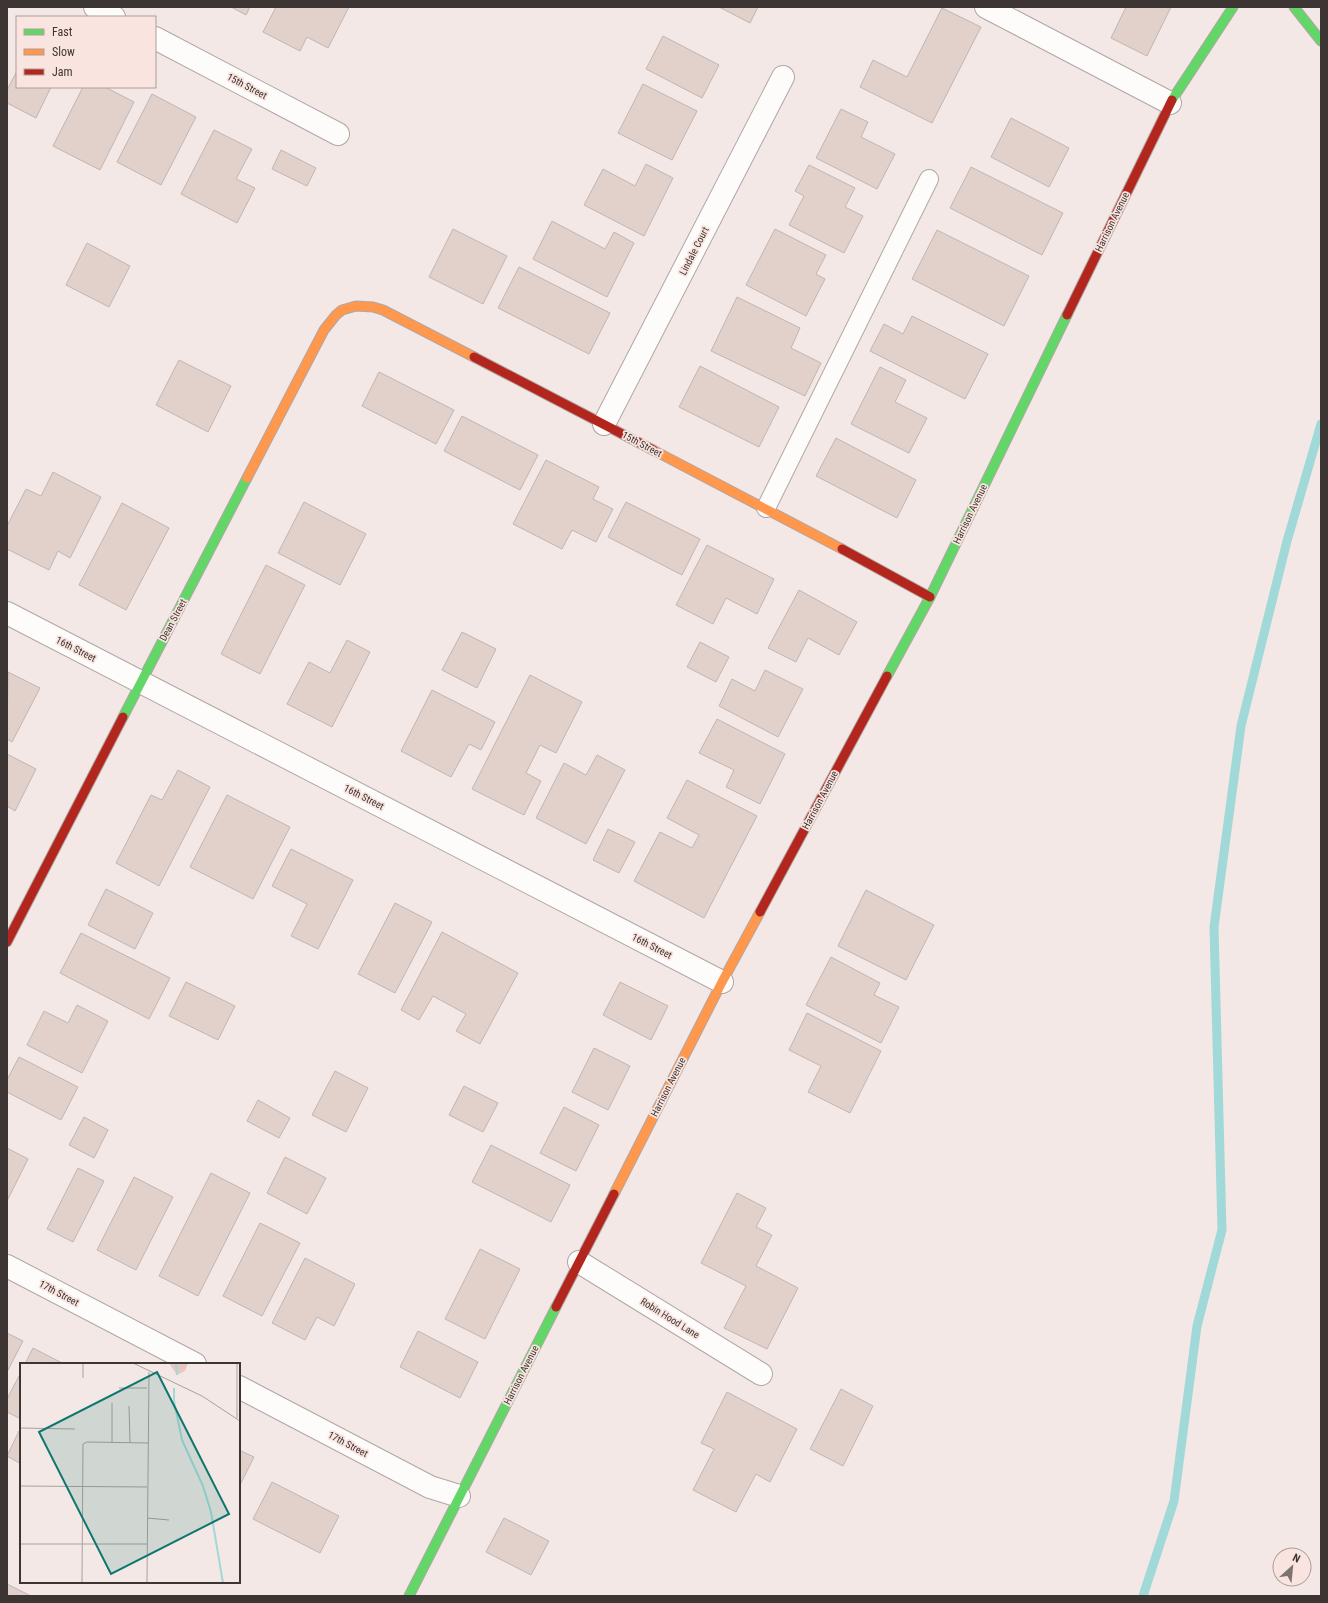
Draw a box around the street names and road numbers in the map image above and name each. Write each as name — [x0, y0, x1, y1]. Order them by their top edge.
street label: 15th Street — [225, 71, 269, 101]
street label: Harrison Avenue — [1093, 190, 1131, 254]
street label: Lindale Court — [677, 225, 711, 277]
street label: 15th Street — [620, 429, 664, 459]
street label: Harrison Avenue — [951, 482, 989, 546]
street label: Dean Street — [157, 597, 189, 643]
street label: 16th Street — [54, 634, 98, 664]
street label: Harrison Avenue — [800, 768, 840, 831]
street label: 16th Street — [342, 782, 386, 812]
street label: 16th Street — [630, 931, 674, 961]
street label: Harrison Avenue — [648, 1055, 688, 1118]
street label: 17th Street — [37, 1278, 81, 1308]
street label: Robin Hood Lane — [639, 1296, 702, 1341]
street label: Harrison Avenue — [501, 1343, 541, 1406]
street label: 17th Street — [326, 1429, 370, 1459]

